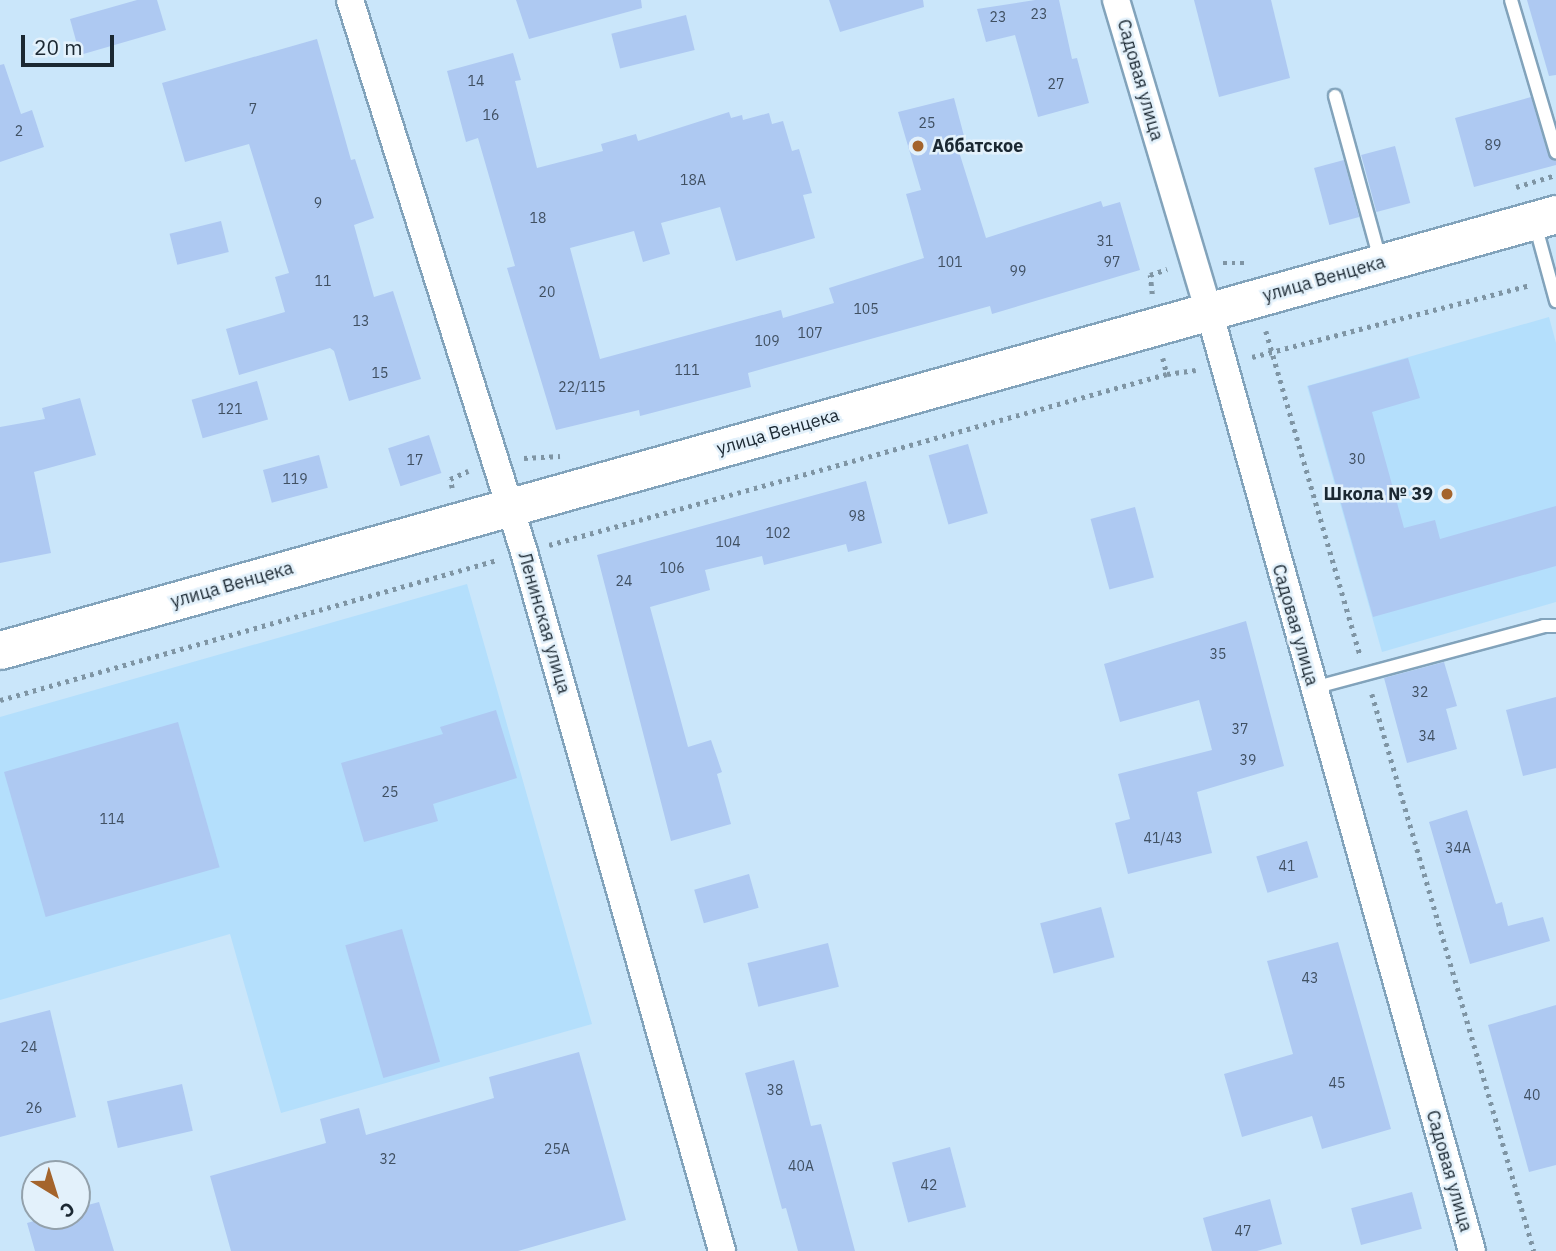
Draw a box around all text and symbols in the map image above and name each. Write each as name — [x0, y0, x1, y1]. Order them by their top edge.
house number: 23 — [1031, 6, 1047, 22]
house number: 23 — [990, 9, 1006, 25]
street label: Садовая улица — [1112, 17, 1168, 143]
scale bar — [24, 21, 117, 65]
text: 20 m — [34, 33, 83, 61]
house number: 14 — [468, 73, 484, 89]
house number: 27 — [1048, 76, 1064, 92]
house number: 7 — [249, 101, 257, 117]
house number: 16 — [483, 107, 499, 123]
house number: 25 — [919, 115, 935, 131]
house number: 2 — [15, 123, 23, 139]
place label: Аббатское — [932, 135, 1023, 157]
house number: 89 — [1485, 137, 1501, 153]
marker: Аббатское — [910, 138, 926, 154]
house number: 18А — [680, 172, 706, 188]
house number: 9 — [314, 195, 322, 211]
house number: 18 — [530, 210, 546, 226]
house number: 31 — [1097, 233, 1113, 249]
street label: улица Венцека — [1260, 251, 1388, 307]
house number: 101 — [937, 254, 963, 270]
house number: 97 — [1104, 254, 1120, 270]
house number: 99 — [1010, 263, 1026, 279]
house number: 11 — [315, 273, 331, 289]
house number: 20 — [539, 284, 555, 300]
house number: 105 — [853, 301, 879, 317]
house number: 13 — [353, 313, 369, 329]
house number: 107 — [797, 325, 823, 341]
house number: 109 — [754, 333, 780, 349]
house number: 111 — [674, 362, 700, 378]
house number: 15 — [372, 365, 388, 381]
house number: 22/115 — [558, 379, 606, 395]
house number: 121 — [217, 401, 243, 417]
street label: улица Венцека — [714, 404, 842, 460]
house number: 30 — [1349, 451, 1365, 467]
house number: 17 — [407, 452, 423, 468]
house number: 119 — [282, 471, 308, 487]
place label: Школа № 39 — [1324, 483, 1433, 505]
marker: Школа № 39 — [1439, 486, 1455, 502]
house number: 98 — [849, 508, 865, 524]
house number: 102 — [765, 525, 791, 541]
house number: 104 — [715, 534, 741, 550]
street label: Ленинская улица — [513, 550, 575, 696]
street label: улица Венцека — [168, 557, 296, 613]
house number: 106 — [659, 560, 685, 576]
street label: Садовая улица — [1267, 562, 1323, 688]
house number: 24 — [616, 573, 632, 589]
house number: 35 — [1210, 646, 1226, 662]
house number: 32 — [1412, 684, 1428, 700]
house number: 37 — [1232, 721, 1248, 737]
house number: 34 — [1419, 728, 1435, 744]
house number: 39 — [1240, 752, 1256, 768]
house number: 25 — [382, 784, 398, 800]
house number: 114 — [99, 811, 125, 827]
house number: 41/43 — [1144, 830, 1182, 846]
house number: 34А — [1445, 840, 1471, 856]
house number: 41 — [1279, 858, 1295, 874]
house number: 43 — [1302, 970, 1318, 986]
house number: 24 — [21, 1039, 37, 1055]
house number: 45 — [1329, 1075, 1345, 1091]
house number: 38 — [767, 1082, 783, 1098]
house number: 40 — [1524, 1087, 1540, 1103]
house number: 26 — [26, 1100, 42, 1116]
street label: Садовая улица — [1421, 1108, 1477, 1234]
house number: 25А — [544, 1141, 570, 1157]
house number: 32 — [380, 1151, 396, 1167]
house number: 40А — [788, 1158, 814, 1174]
north arrow — [21, 1160, 91, 1230]
house number: 42 — [921, 1177, 937, 1193]
text: С — [55, 1197, 80, 1223]
house number: 47 — [1235, 1223, 1251, 1239]

